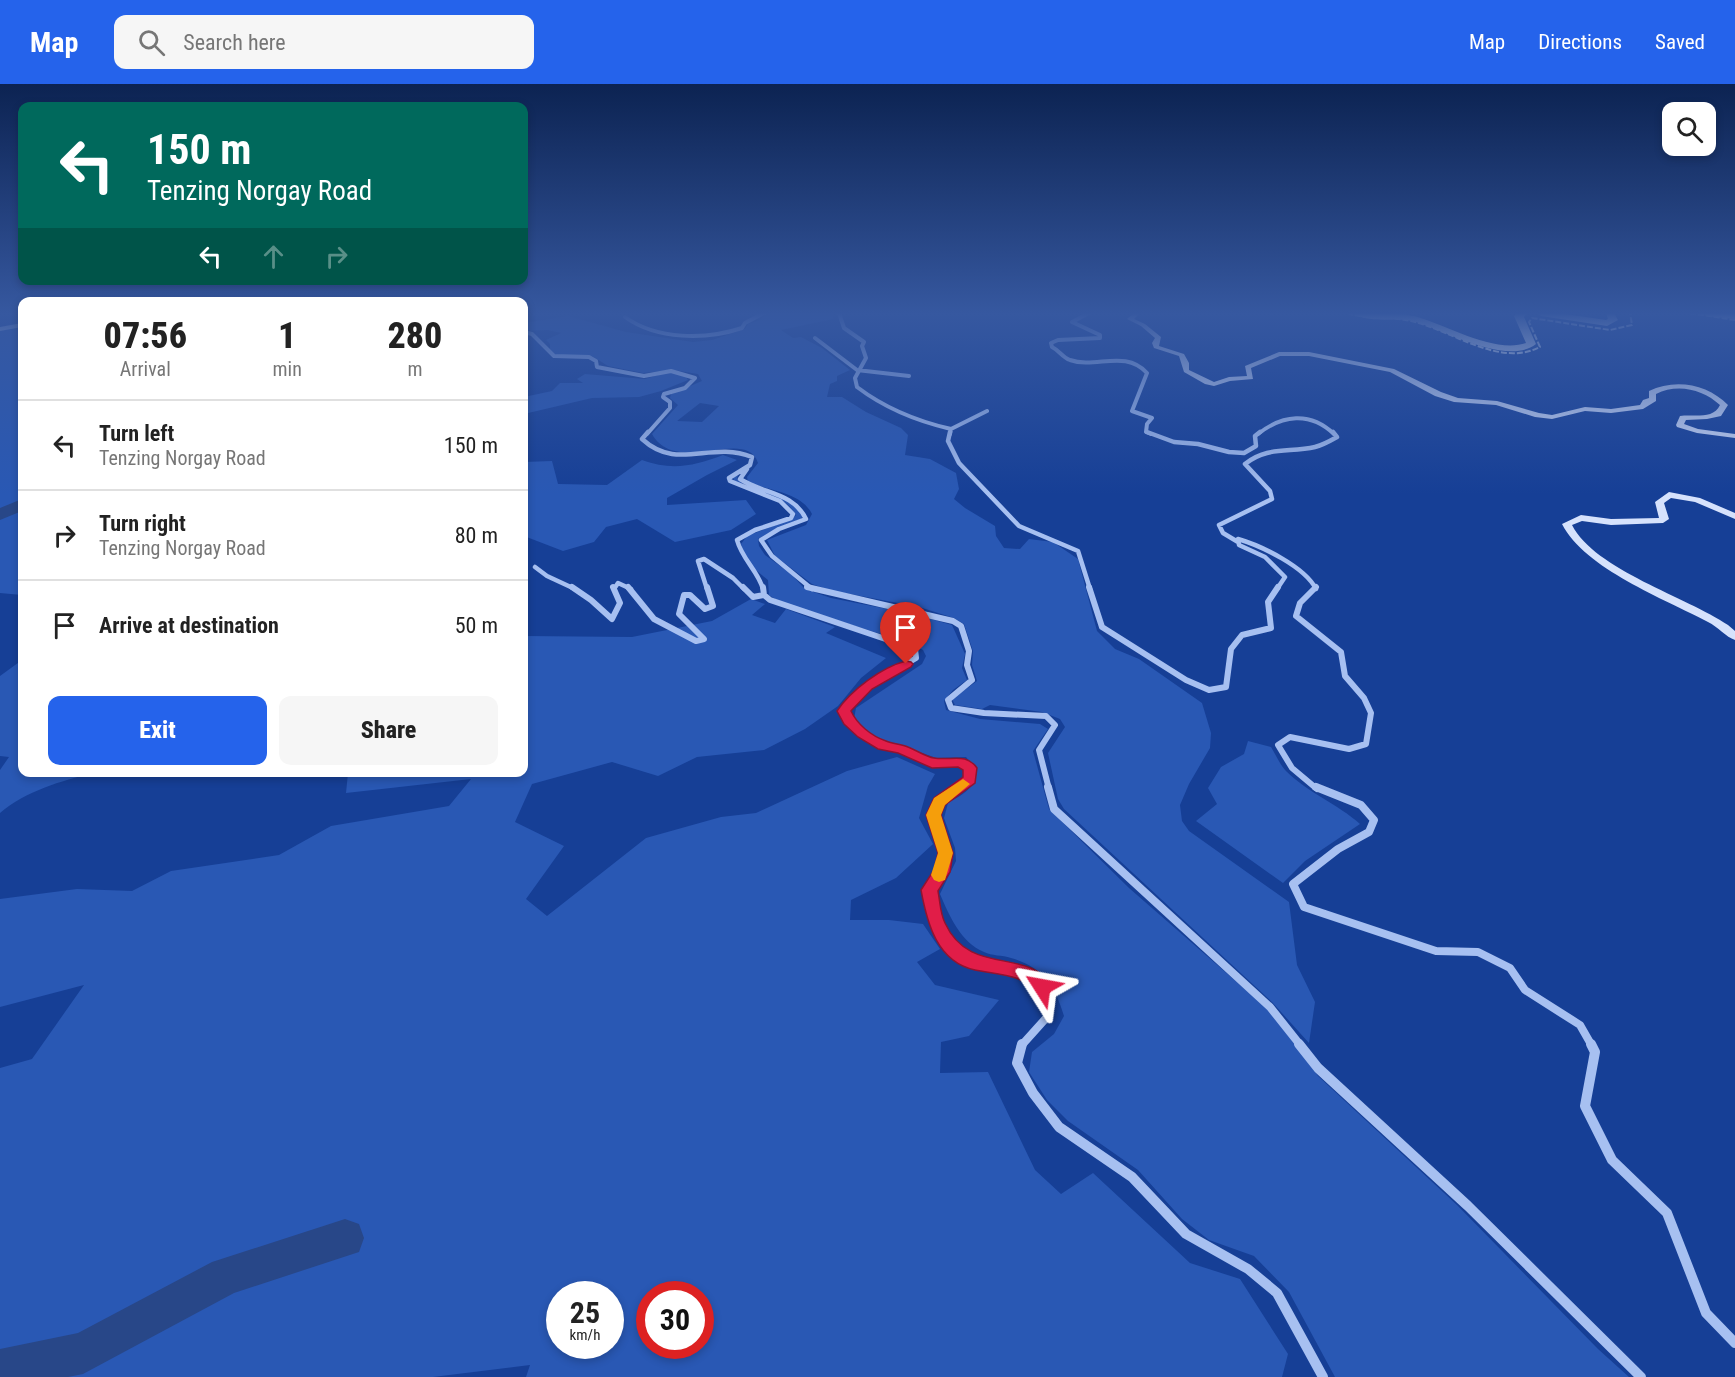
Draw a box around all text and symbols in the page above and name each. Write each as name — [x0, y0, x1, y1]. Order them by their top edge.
search box — [114, 15, 534, 69]
text: Map — [30, 26, 78, 59]
icon: search — [135, 26, 168, 59]
text: Search here — [183, 30, 286, 55]
text: Map — [1469, 30, 1505, 54]
text: Directions — [1538, 30, 1622, 54]
text: Saved — [1655, 30, 1705, 54]
map controls — [1662, 102, 1716, 156]
button: search — [1662, 102, 1716, 156]
text: 150 m — [147, 125, 252, 174]
icon: left — [48, 126, 126, 204]
text: Tenzing Norgay Road — [147, 175, 372, 207]
icon: left — [194, 240, 227, 273]
icon: ahead — [257, 240, 290, 273]
icon: right — [320, 240, 353, 273]
text: 07:56 — [104, 315, 187, 357]
text: 1 — [278, 315, 296, 357]
text: 280 — [387, 315, 442, 357]
text: Arrival — [120, 357, 171, 381]
text: min — [273, 357, 302, 381]
text: m — [407, 357, 422, 381]
text: Turn left — [99, 421, 174, 446]
icon: left — [48, 429, 81, 462]
text: 150 m — [444, 433, 498, 458]
text: Tenzing Norgay Road — [99, 446, 266, 470]
text: Turn right — [99, 511, 186, 536]
icon: right — [48, 519, 81, 552]
text: 80 m — [455, 523, 498, 548]
text: Tenzing Norgay Road — [99, 536, 266, 560]
pin — [880, 602, 931, 664]
icon: arrive — [48, 609, 81, 642]
icon: arrive — [889, 611, 922, 644]
text: Arrive at destination — [99, 613, 279, 638]
text: 50 m — [455, 613, 498, 638]
button: Exit — [48, 696, 267, 765]
button: Share — [279, 696, 498, 765]
position arrow — [1010, 955, 1074, 1019]
speed limit sign: 30 — [636, 1281, 714, 1359]
text: 25 — [570, 1295, 600, 1330]
text: km/h — [570, 1326, 600, 1344]

